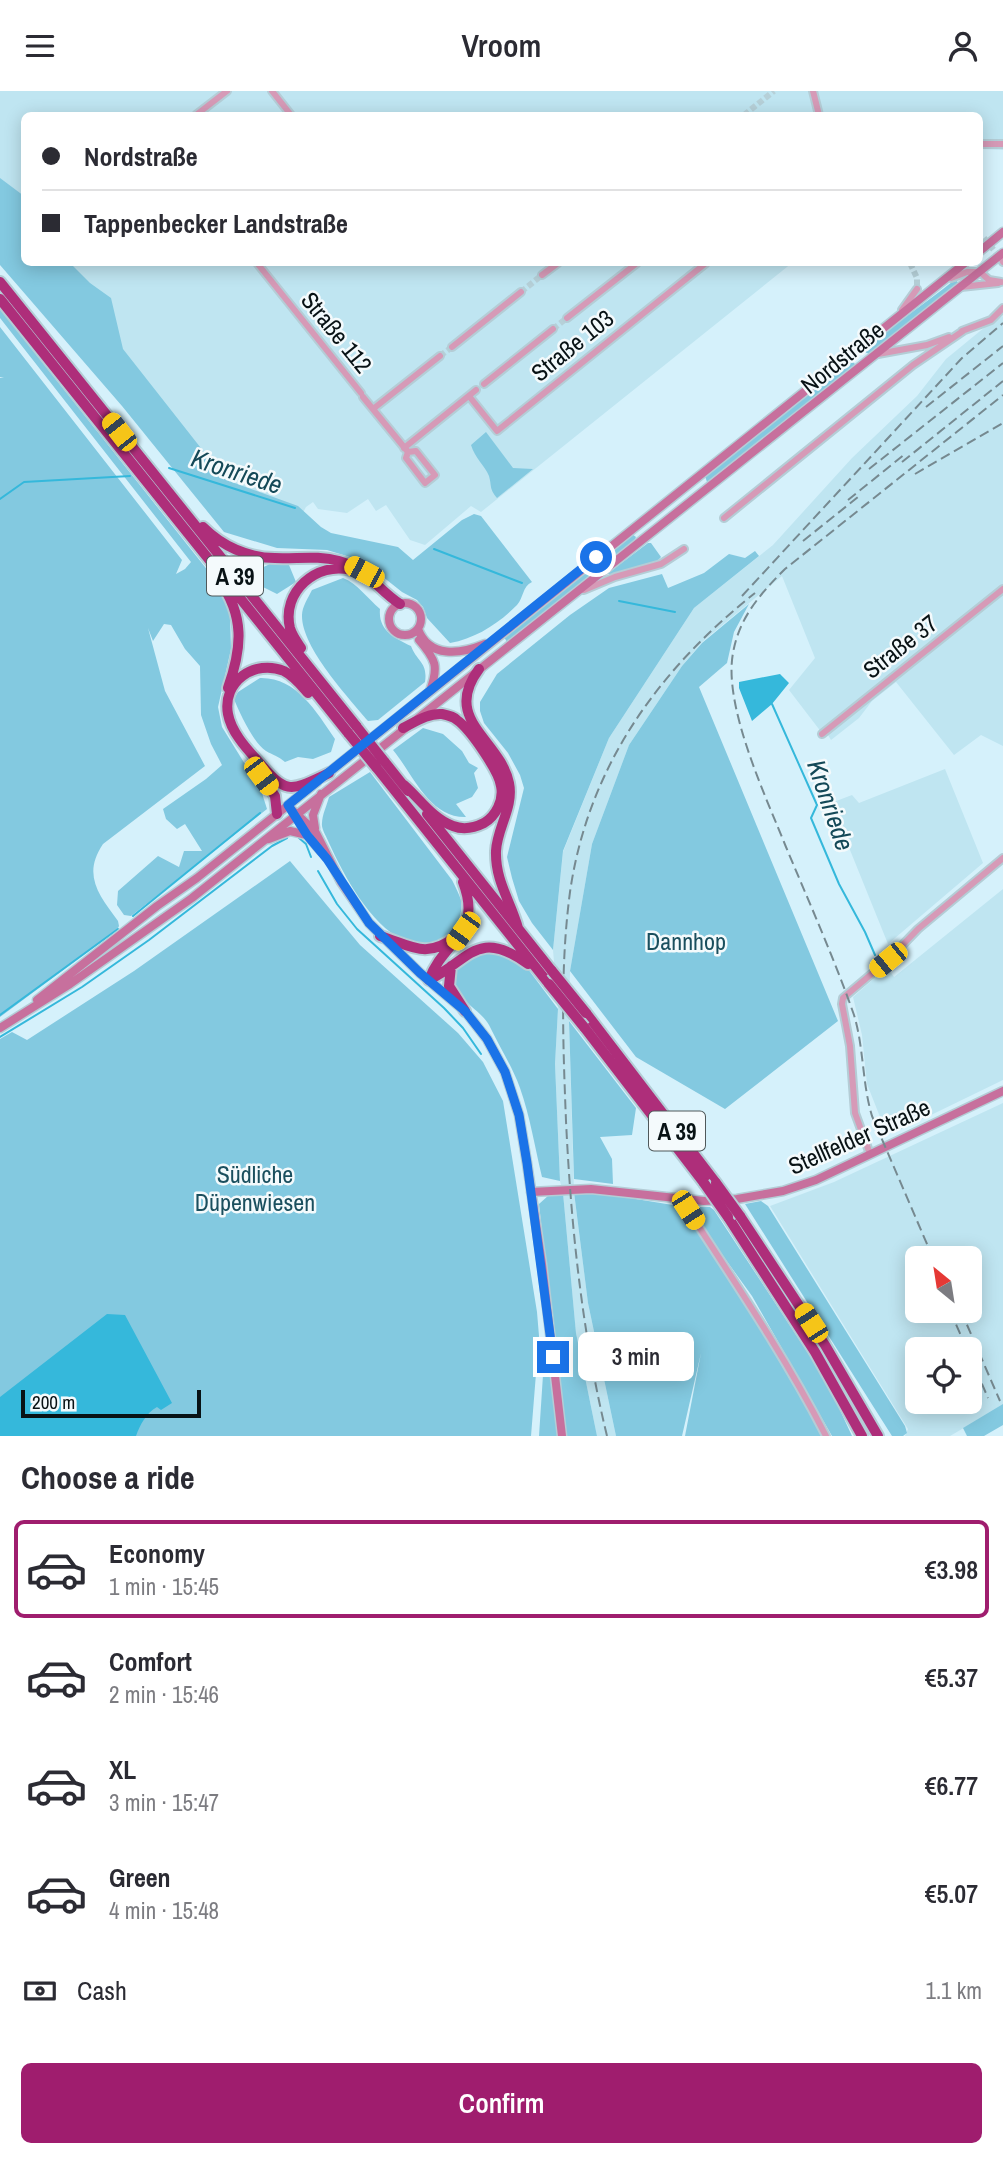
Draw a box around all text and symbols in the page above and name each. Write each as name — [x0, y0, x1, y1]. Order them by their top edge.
text: Vroom — [462, 24, 541, 67]
icon: menu — [21, 27, 59, 65]
icon: person — [944, 27, 982, 65]
text: Nordstraße — [84, 139, 198, 174]
text: Tappenbecker Landstraße — [84, 206, 348, 241]
street label: Straße 112 — [294, 285, 380, 379]
street label: Straße 103 — [524, 302, 620, 388]
street label: Nordstraße — [794, 314, 890, 400]
car — [98, 409, 141, 455]
water label: Kronriede — [187, 440, 287, 502]
route start — [580, 541, 612, 573]
car — [341, 553, 388, 591]
road number: A 39 — [207, 557, 263, 596]
street label: Straße 37 — [856, 607, 944, 685]
car — [240, 753, 283, 799]
water label: Kronriede — [799, 755, 863, 855]
car — [443, 908, 484, 954]
park label: Dannhop — [646, 925, 726, 957]
car — [866, 939, 911, 981]
street label: Stellfelder Straße — [783, 1090, 935, 1182]
road number: A 39 — [649, 1112, 705, 1151]
park label: Südliche Düpenwiesen — [195, 1158, 315, 1218]
car — [668, 1187, 709, 1233]
north arrow — [905, 1246, 982, 1323]
map controls — [905, 1246, 982, 1414]
car — [791, 1300, 832, 1346]
callout: 3 min — [578, 1333, 693, 1381]
button: locate — [905, 1337, 982, 1414]
route end — [537, 1341, 569, 1373]
text: 3 min — [612, 1341, 660, 1372]
scale bar — [21, 1387, 201, 1419]
text: 200 m — [32, 1389, 75, 1415]
text: Choose a ride — [21, 1456, 195, 1499]
text: Economy — [109, 1536, 205, 1571]
icon: car — [25, 1538, 88, 1601]
text: €3.98 — [925, 1552, 978, 1587]
text: 1 min · 15:45 — [109, 1571, 219, 1602]
text: Comfort — [109, 1644, 192, 1679]
icon: car — [25, 1646, 88, 1709]
text: €5.37 — [925, 1660, 978, 1695]
text: 2 min · 15:46 — [109, 1679, 219, 1710]
text: XL — [109, 1752, 136, 1787]
icon: car — [25, 1754, 88, 1817]
text: €6.77 — [925, 1768, 978, 1803]
text: 3 min · 15:47 — [109, 1787, 219, 1818]
text: Green — [109, 1860, 171, 1895]
icon: car — [25, 1862, 88, 1925]
text: €5.07 — [925, 1876, 978, 1911]
text: 4 min · 15:48 — [109, 1895, 219, 1926]
icon: cash — [21, 1972, 59, 2010]
text: Cash — [77, 1973, 127, 2008]
text: 1.1 km — [925, 1975, 982, 2006]
button: Confirm — [21, 2063, 982, 2143]

